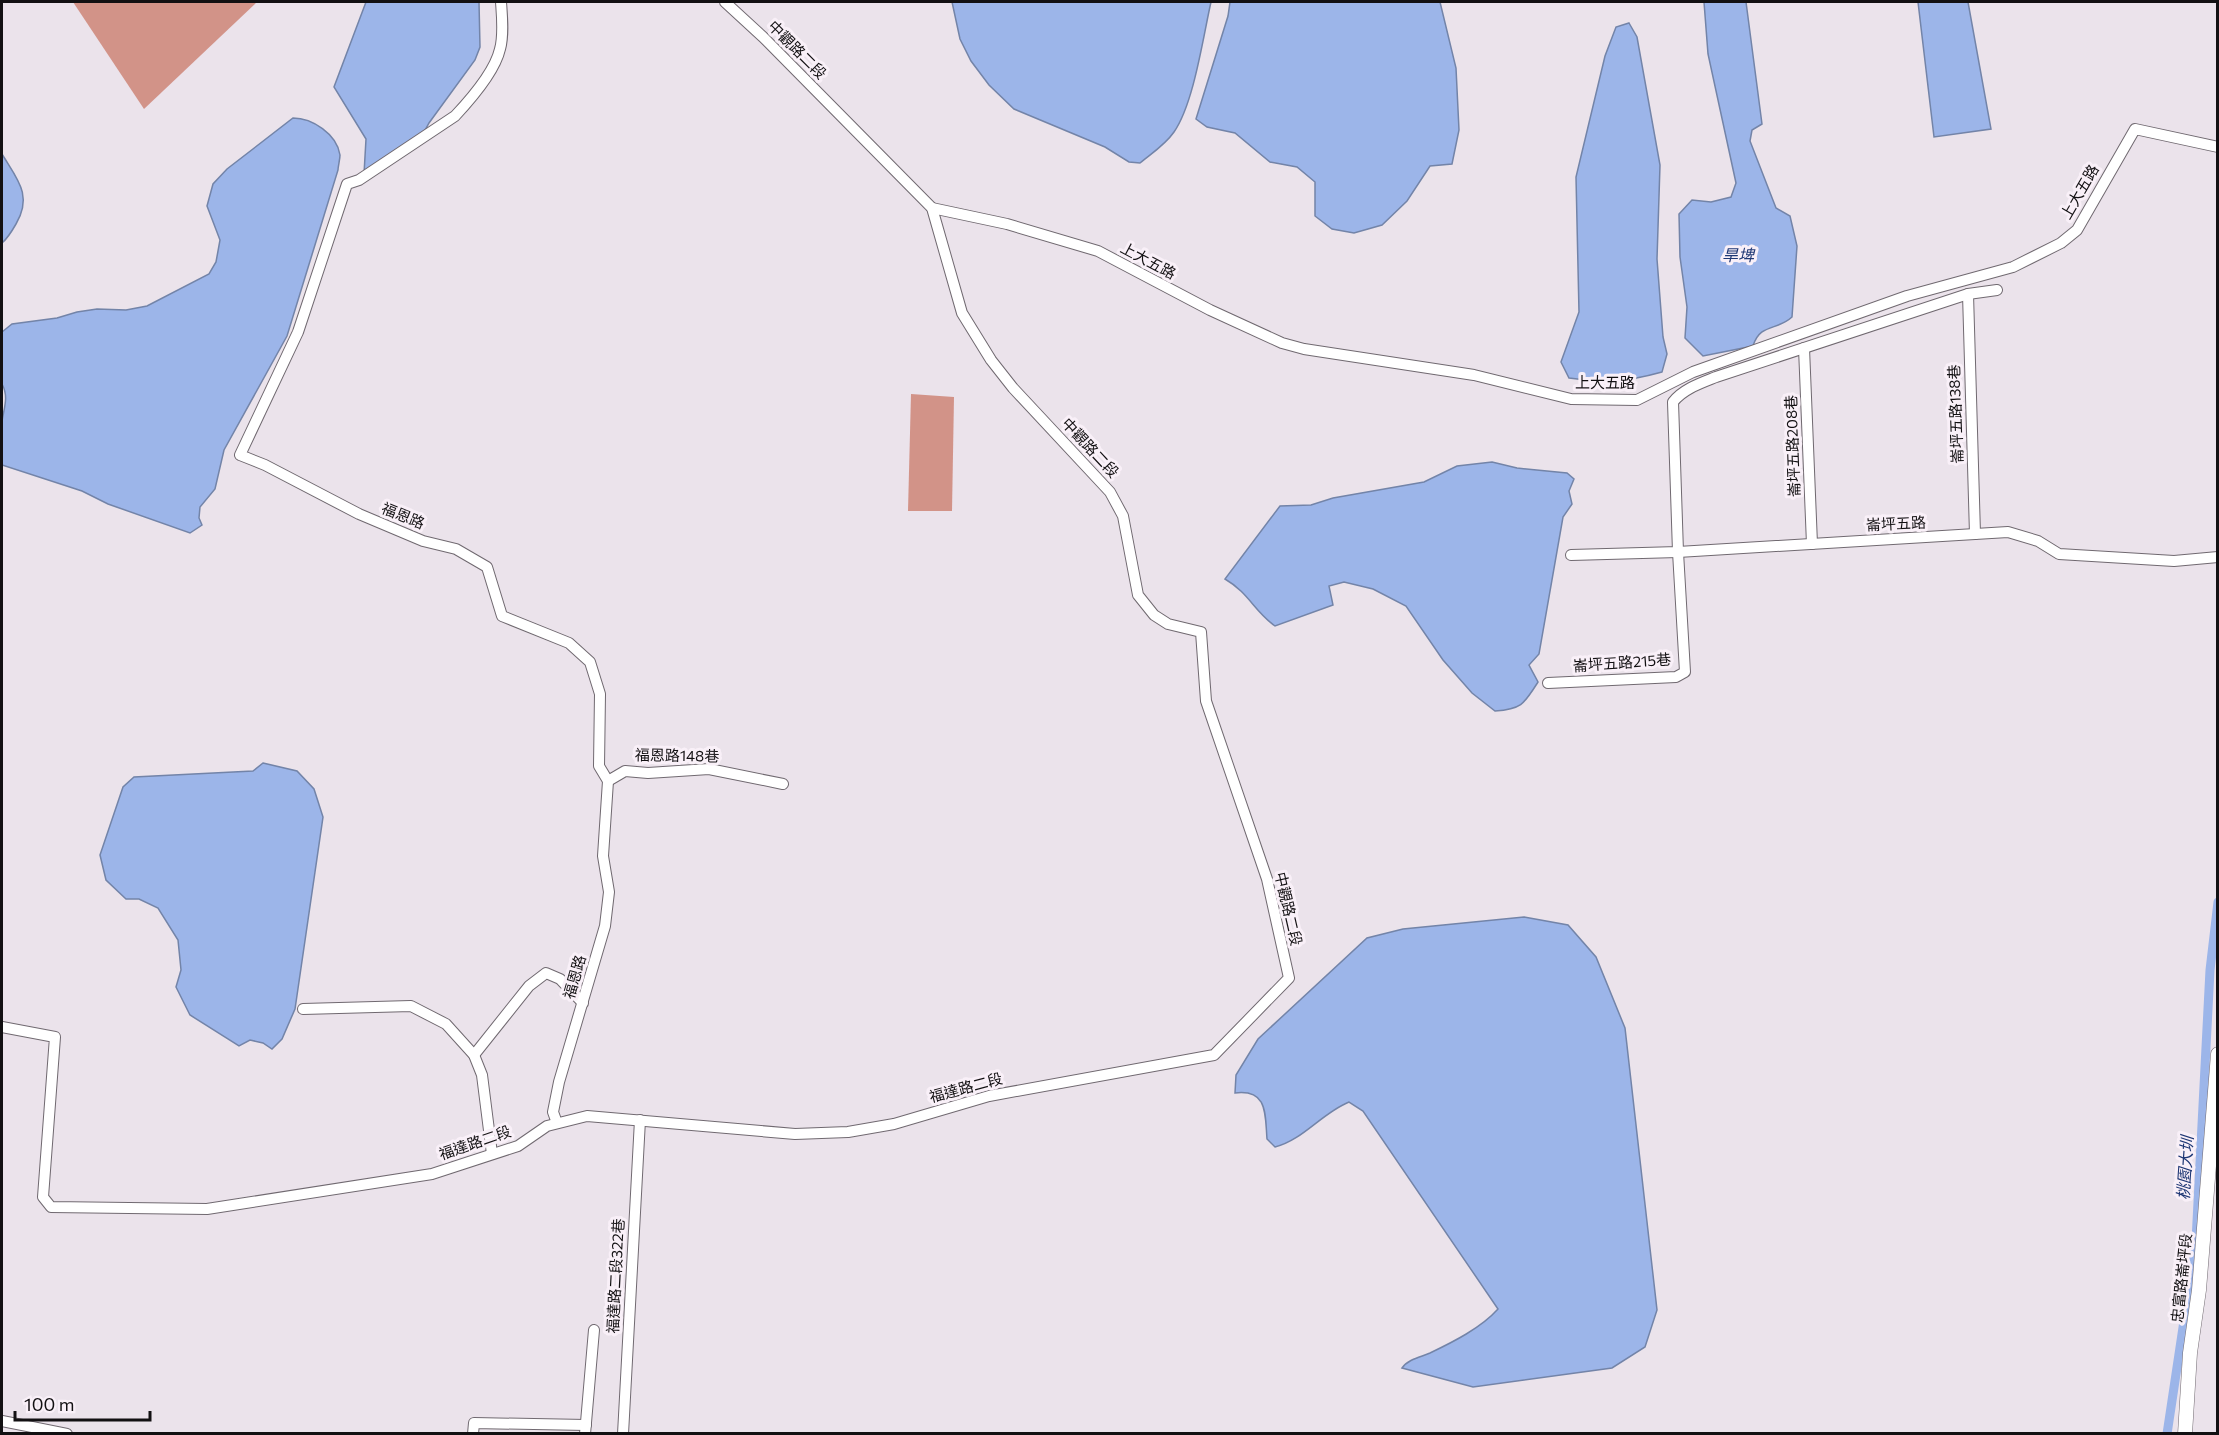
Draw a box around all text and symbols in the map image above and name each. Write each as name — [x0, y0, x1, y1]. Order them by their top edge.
street label: 中觀路二段 — [765, 16, 831, 82]
street label: 上大五路 — [2056, 161, 2102, 222]
street label: 上大五路 — [1118, 238, 1179, 282]
water label: 旱埤 — [1722, 245, 1756, 264]
street label: 崙坪五路138巷 — [1944, 364, 1966, 464]
street label: 上大五路 — [1575, 373, 1635, 391]
street label: 崙坪五路208巷 — [1781, 395, 1803, 497]
street label: 中觀路二段 — [1059, 414, 1123, 481]
street label: 福恩路 — [379, 498, 428, 532]
street label: 崙坪五路 — [1866, 512, 1926, 534]
street label: 崙坪五路215巷 — [1572, 650, 1672, 674]
street label: 福恩路148巷 — [635, 745, 719, 765]
street label: 中觀路二段 — [1272, 870, 1306, 947]
street label: 福恩路 — [559, 953, 589, 1001]
street label: 福達路二段 — [927, 1069, 1004, 1105]
street label: 福達路二段 — [436, 1121, 513, 1163]
water label: 桃園大圳 — [2173, 1133, 2196, 1201]
street label: 福達路二段322巷 — [603, 1218, 627, 1334]
street label: 忠富路崙坪段 — [2167, 1232, 2195, 1324]
scale bar — [15, 1384, 150, 1422]
text: 100 m — [24, 1393, 74, 1415]

